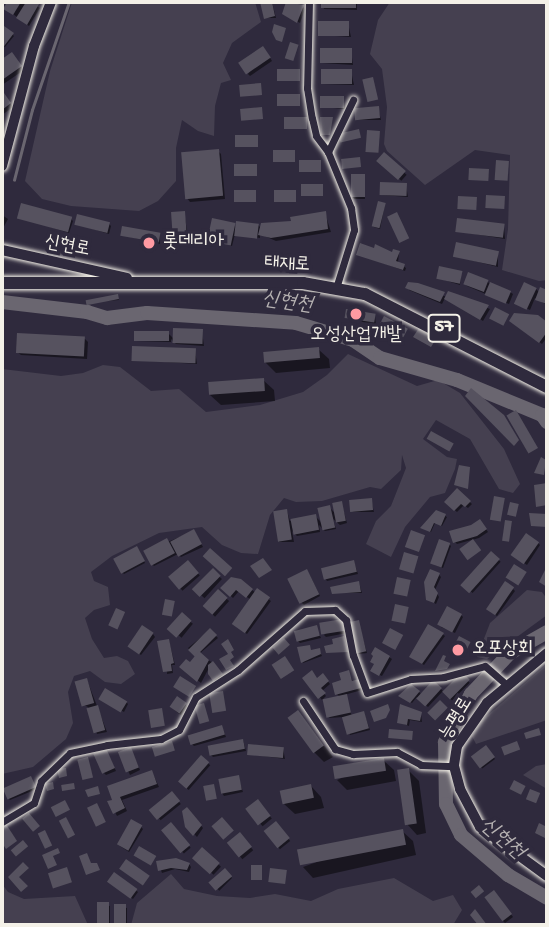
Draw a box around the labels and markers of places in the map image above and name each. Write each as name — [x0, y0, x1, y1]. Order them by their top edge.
place label: 롯데리아 — [163, 232, 224, 254]
marker: 롯데리아 — [141, 235, 157, 251]
marker: 오성산업개발 — [348, 306, 364, 322]
place label: 오성산업개발 — [310, 325, 402, 347]
place label: 오포상회 — [472, 639, 533, 661]
marker: 오포상회 — [450, 642, 466, 658]

